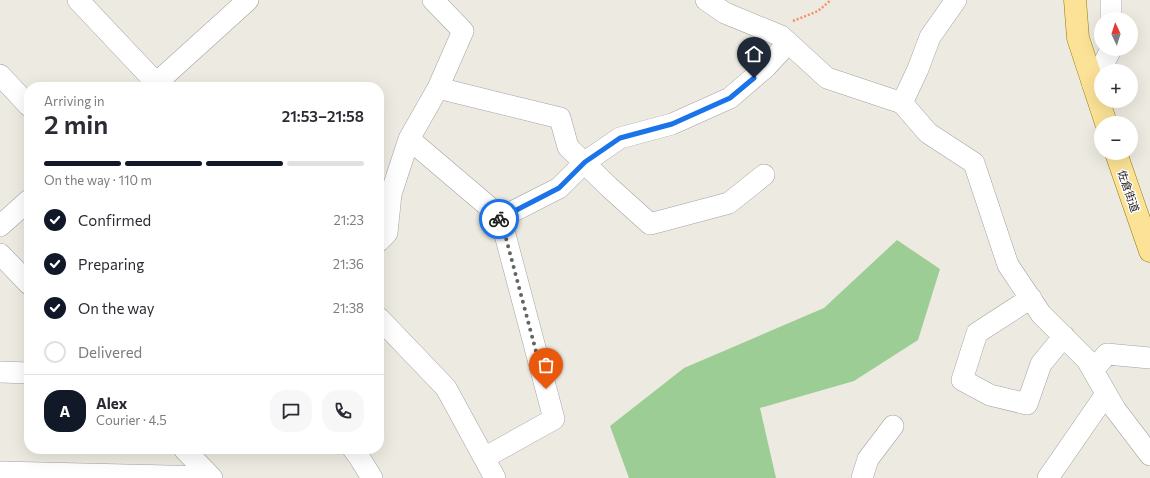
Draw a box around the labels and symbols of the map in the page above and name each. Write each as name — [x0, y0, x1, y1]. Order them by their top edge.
north arrow — [1094, 12, 1138, 56]
pin — [737, 37, 771, 78]
street label: 佐倉街道 — [1116, 168, 1142, 214]
courier — [479, 199, 519, 239]
pin — [529, 348, 563, 389]

